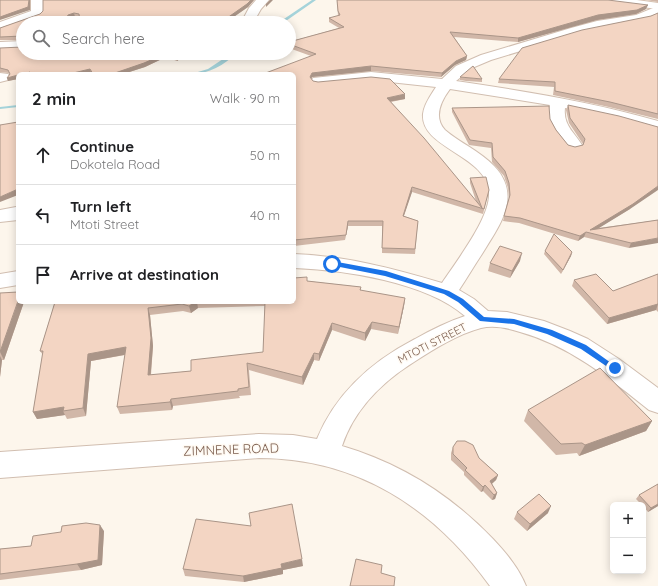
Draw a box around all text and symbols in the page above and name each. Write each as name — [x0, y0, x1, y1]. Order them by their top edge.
search box — [16, 16, 296, 60]
icon: search — [30, 27, 52, 49]
text: Search here — [62, 29, 145, 48]
text: 2 min — [32, 88, 76, 109]
text: Walk · 90 m — [210, 90, 280, 106]
text: Continue — [70, 137, 134, 156]
icon: ahead — [32, 144, 54, 166]
text: 50 m — [250, 147, 280, 163]
text: Dokotela Road — [70, 156, 160, 172]
text: Turn left — [70, 197, 132, 216]
icon: left — [32, 204, 54, 226]
text: 40 m — [250, 207, 280, 223]
text: Mtoti Street — [70, 216, 139, 232]
route start — [323, 255, 341, 273]
icon: arrive — [32, 264, 54, 286]
text: Arrive at destination — [70, 265, 219, 284]
street label: MTOTI STREET — [395, 319, 469, 366]
route end — [606, 359, 624, 377]
street label: ZIMNENE ROAD — [183, 439, 279, 459]
map controls — [610, 502, 646, 574]
button: + — [610, 502, 646, 538]
button: − — [610, 538, 646, 574]

